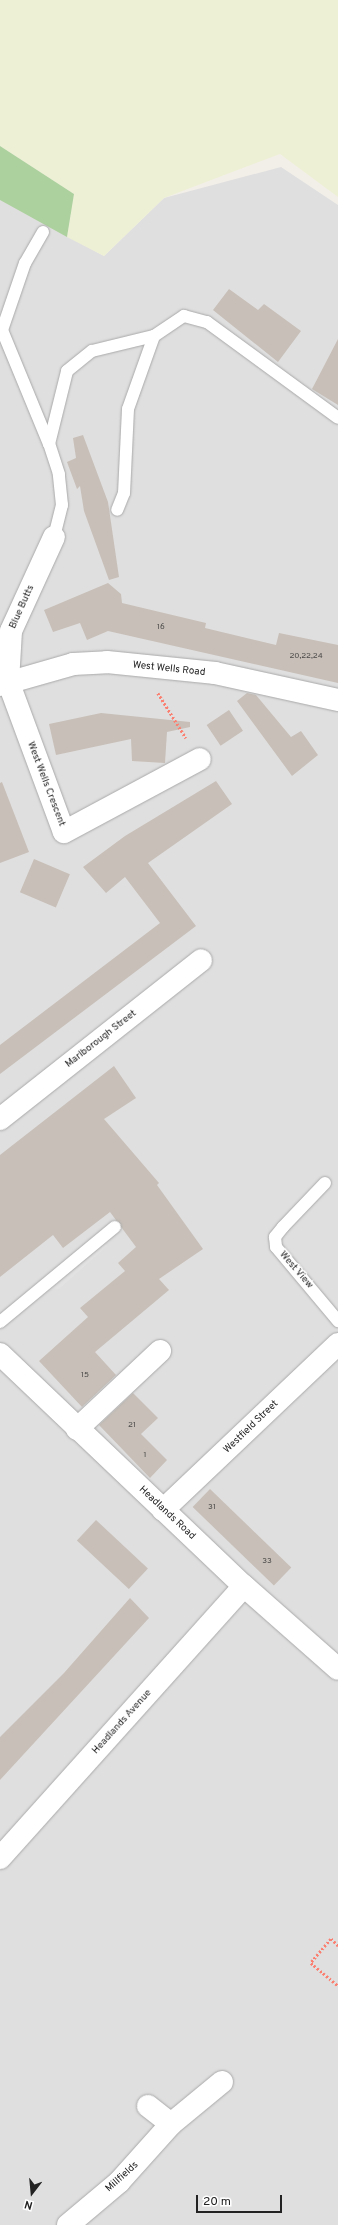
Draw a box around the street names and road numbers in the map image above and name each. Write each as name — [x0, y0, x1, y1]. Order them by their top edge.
street label: Blue Butts — [7, 583, 37, 631]
street label: West Wells Road — [132, 659, 206, 679]
street label: West Wells Crescent — [24, 740, 68, 828]
street label: Marlborough Street — [63, 1008, 139, 1070]
street label: West View — [276, 1249, 316, 1291]
street label: Westfield Street — [221, 1398, 281, 1456]
street label: Headlands Road — [136, 1484, 198, 1542]
street label: Headlands Avenue — [90, 1687, 154, 1757]
street label: Millfields — [103, 2159, 141, 2195]

